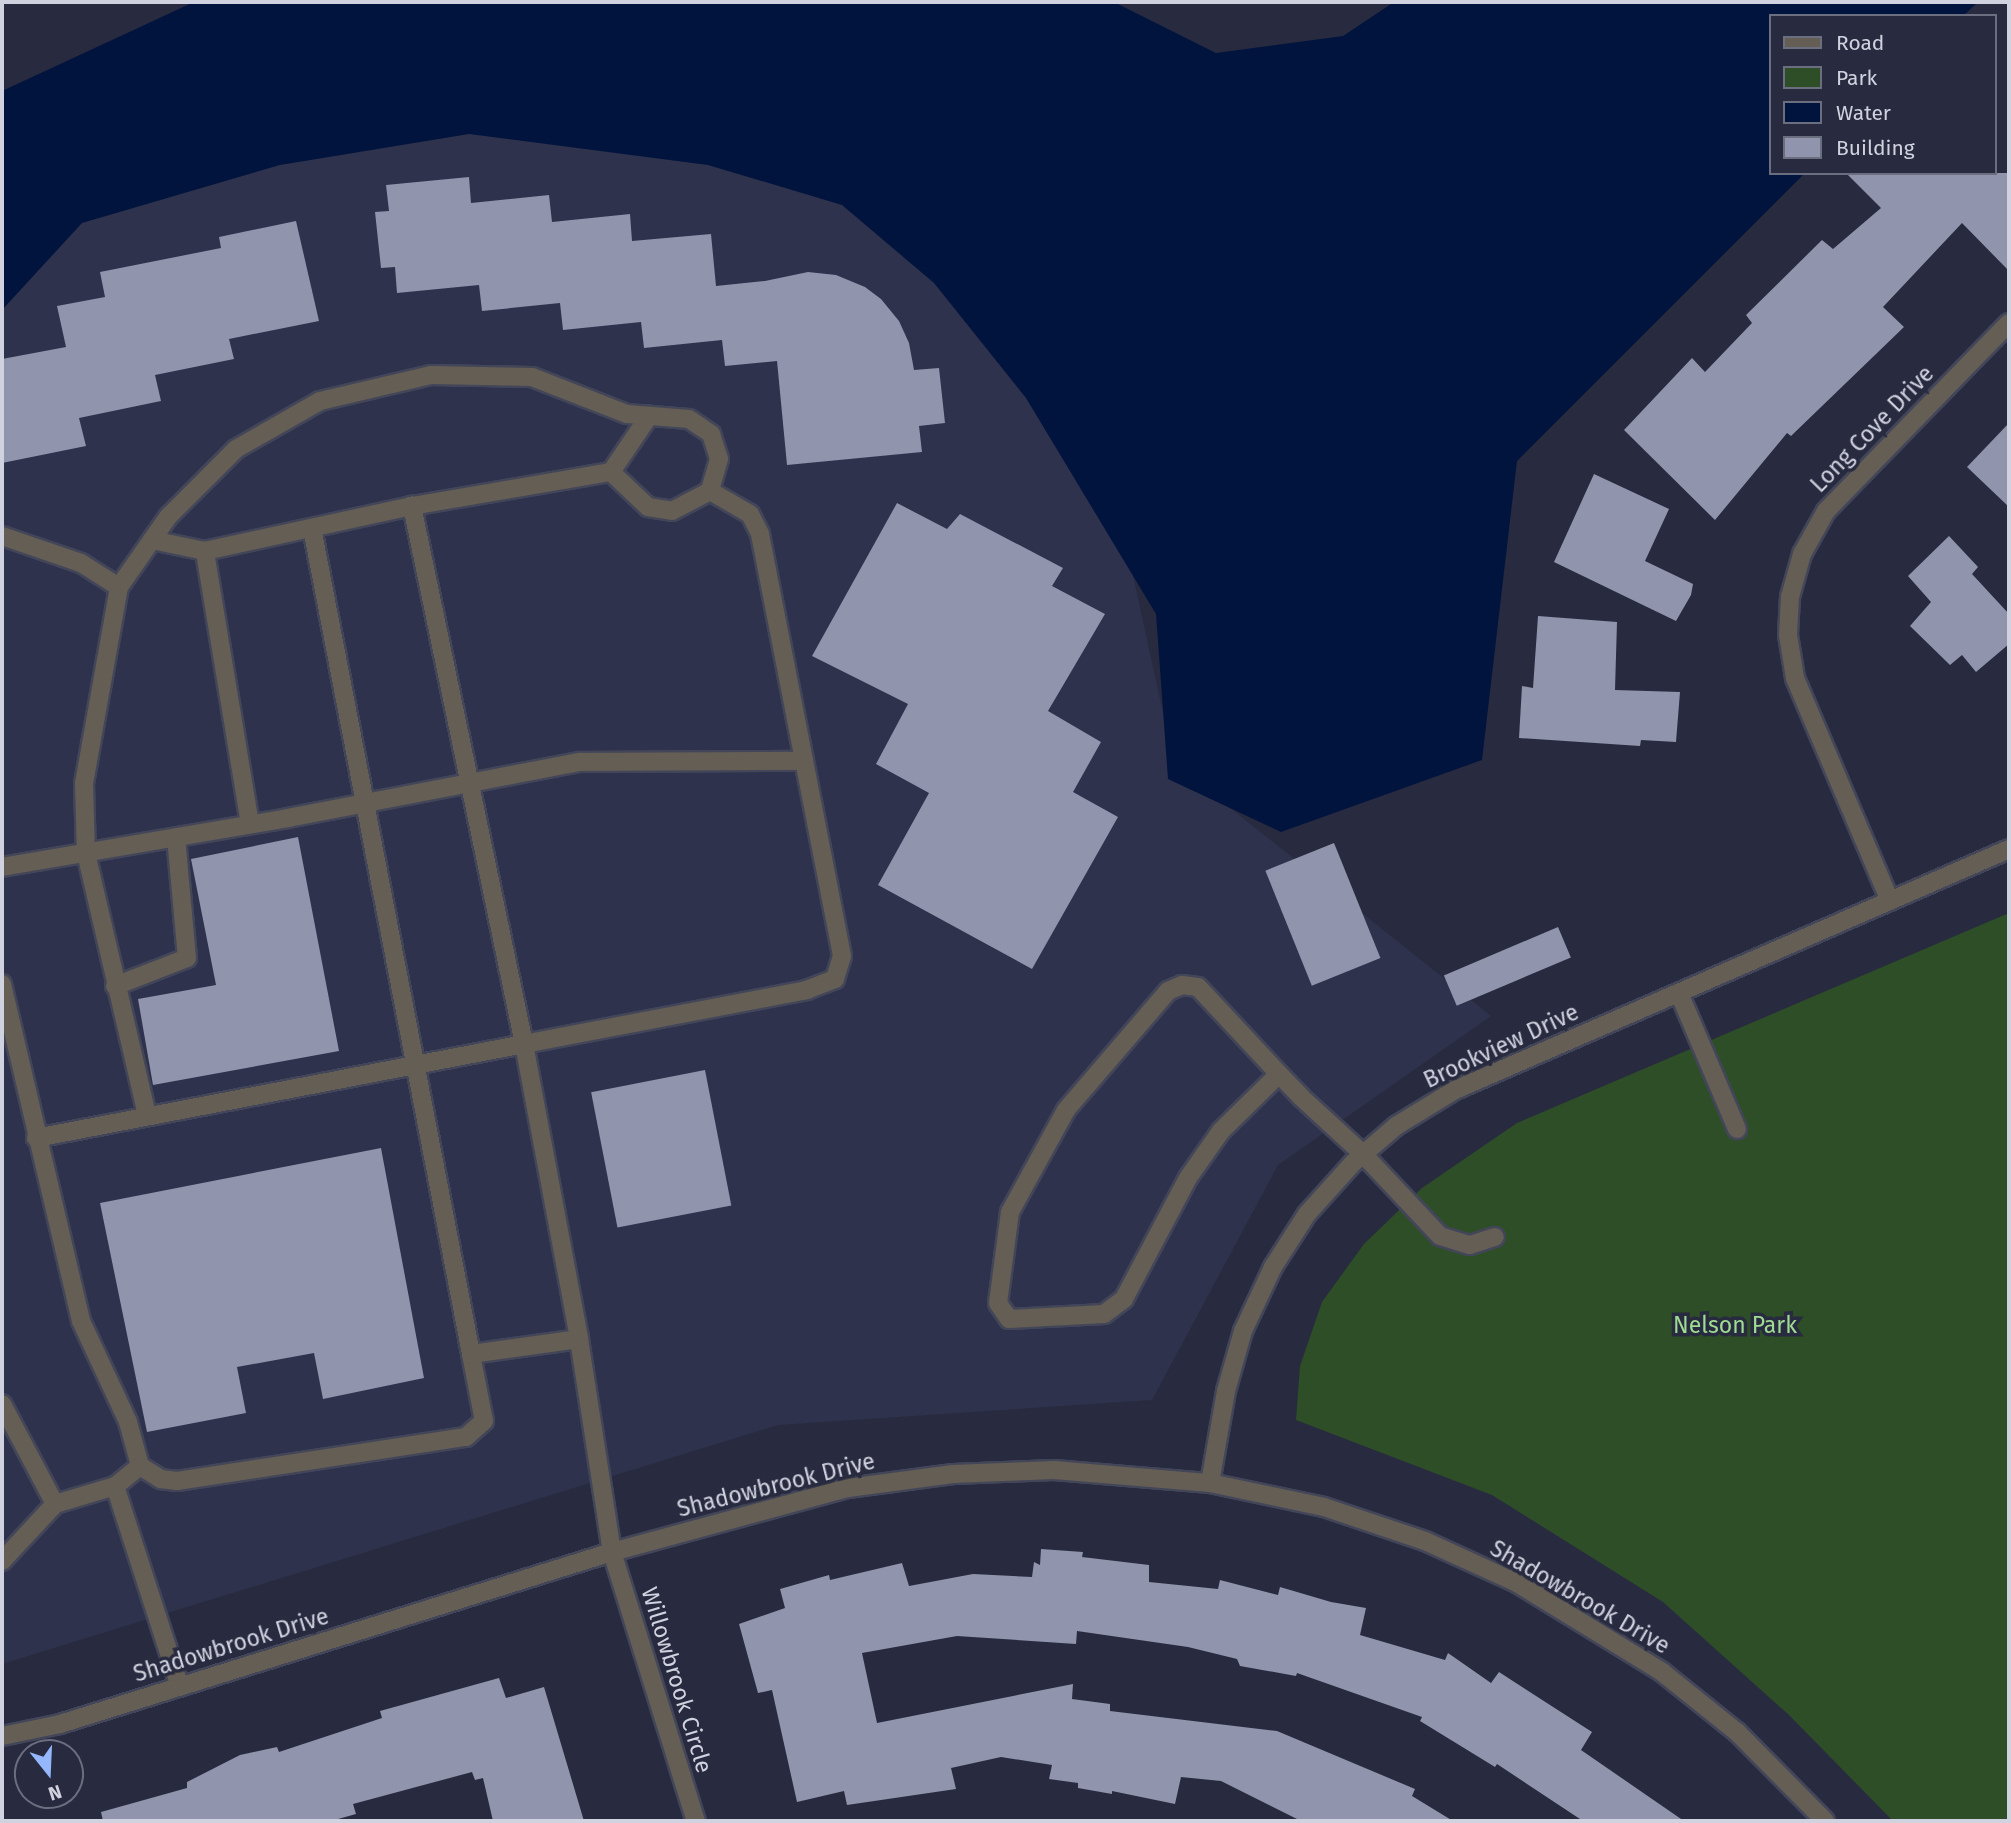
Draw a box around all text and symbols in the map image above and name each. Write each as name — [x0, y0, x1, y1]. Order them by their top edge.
legend — [1770, 14, 1997, 175]
text: Road — [1836, 30, 1884, 56]
text: Park — [1836, 65, 1877, 91]
text: Water — [1836, 100, 1891, 126]
text: Building — [1836, 135, 1915, 161]
street label: Long Cove Drive — [1805, 360, 1939, 498]
street label: Brookview Drive — [1419, 998, 1583, 1094]
park label: Nelson Park — [1673, 1311, 1797, 1339]
street label: Shadowbrook Drive — [674, 1447, 878, 1523]
street label: Shadowbrook Drive — [1485, 1534, 1675, 1660]
street label: Willowbrook Circle — [636, 1584, 718, 1776]
street label: Shadowbrook Drive — [130, 1602, 332, 1688]
north arrow — [14, 1739, 84, 1809]
text: N — [45, 1780, 65, 1805]

